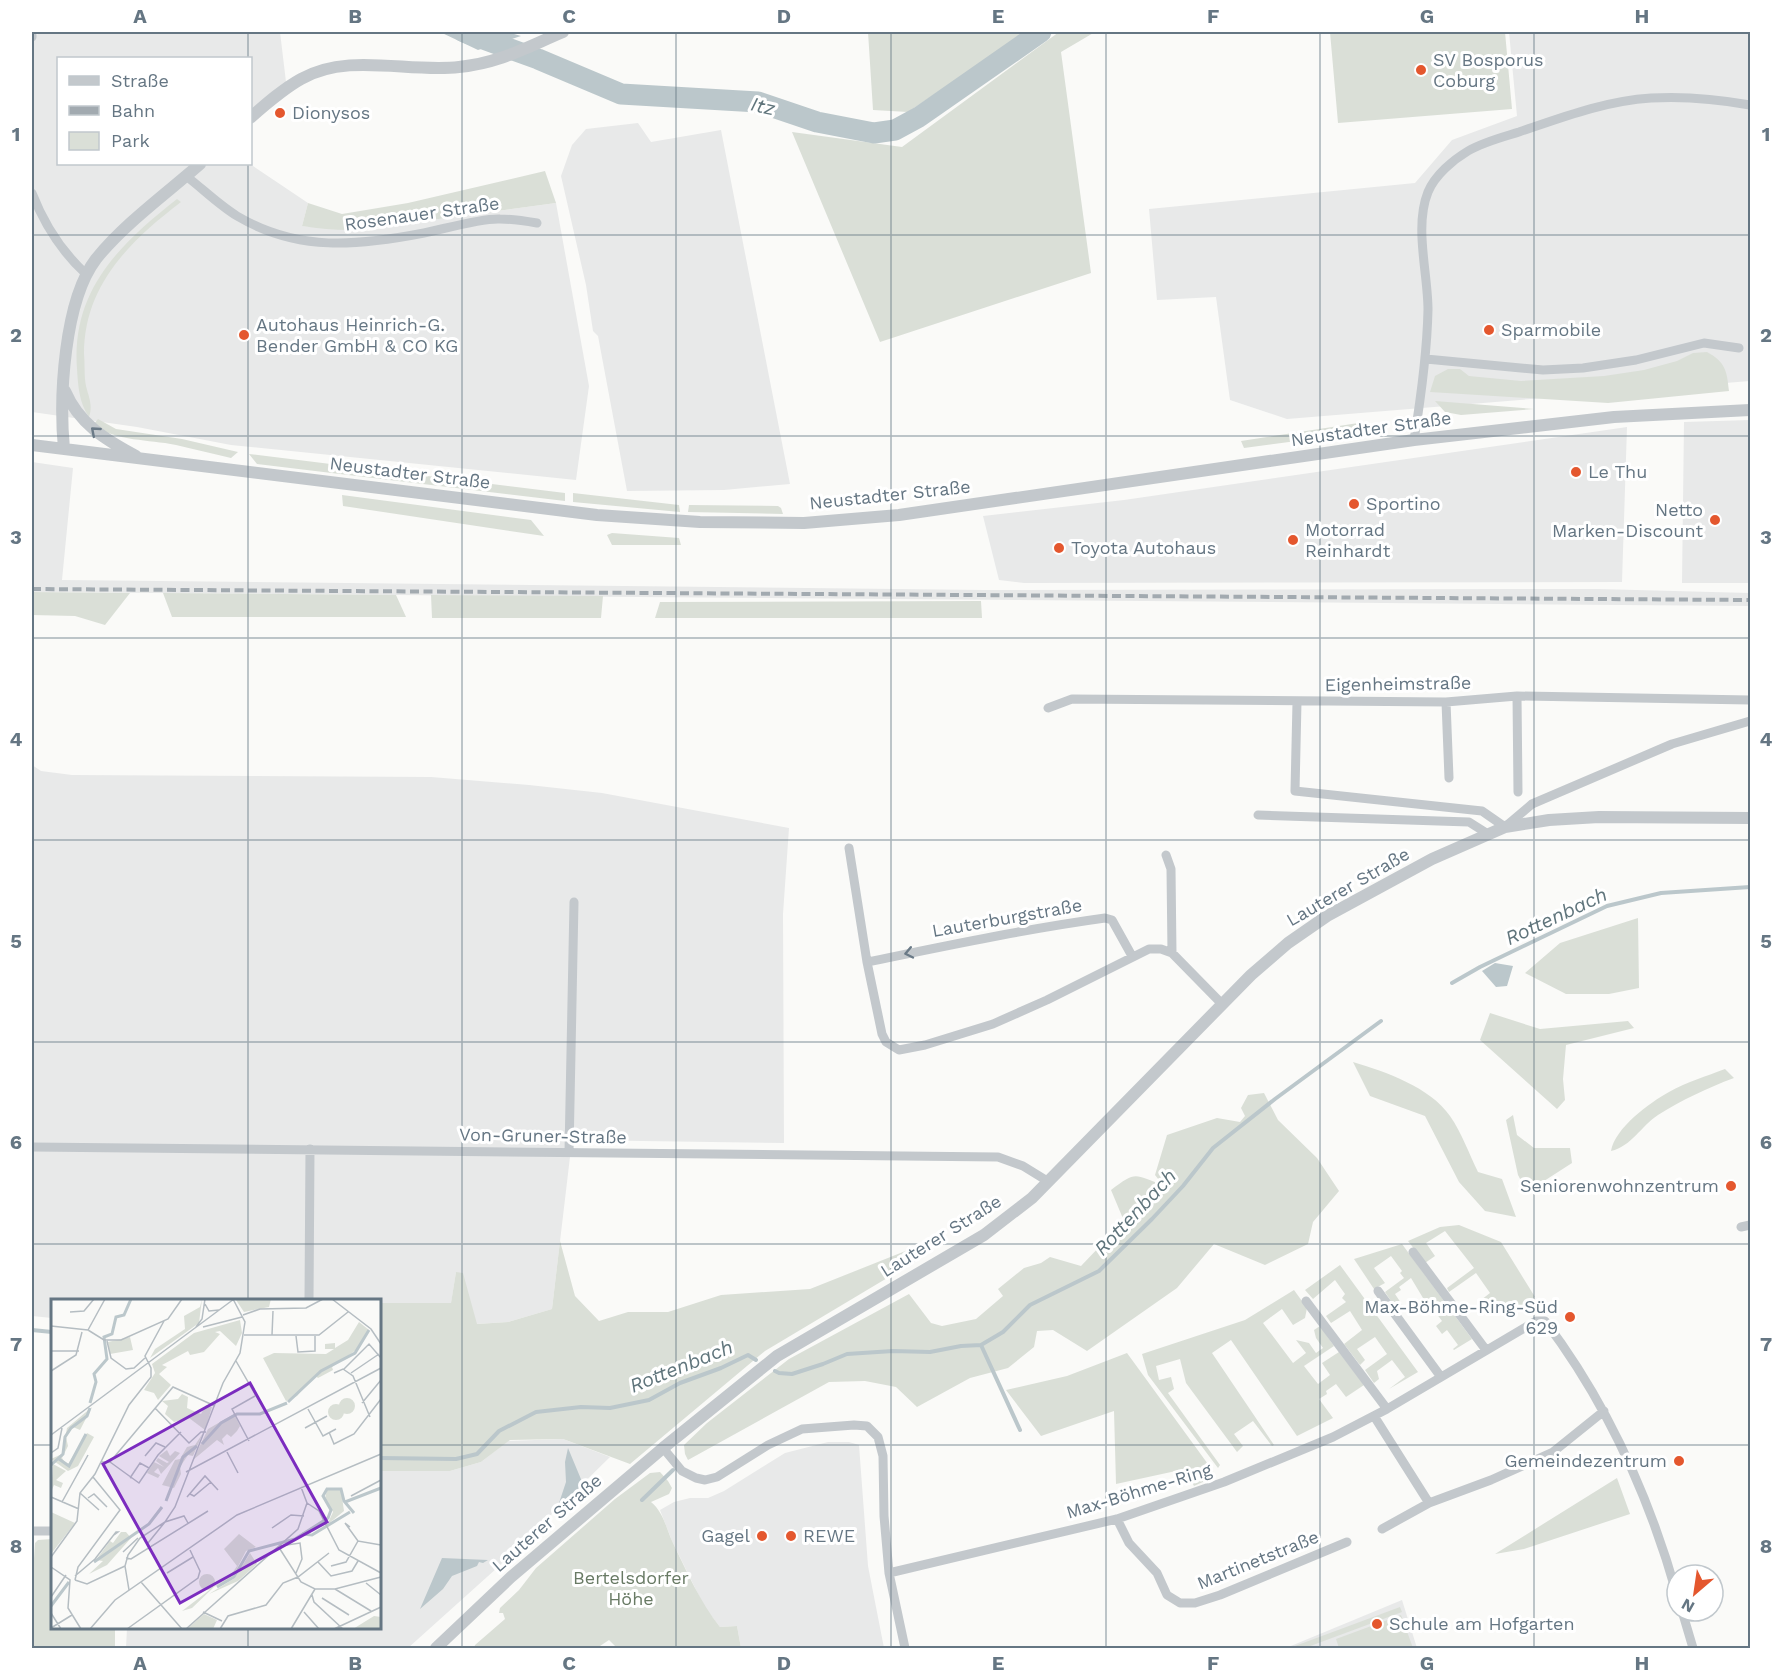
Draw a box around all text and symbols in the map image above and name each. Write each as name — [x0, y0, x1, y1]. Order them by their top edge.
text: A — [133, 4, 147, 28]
text: B — [348, 4, 362, 28]
text: C — [562, 4, 576, 28]
text: D — [777, 4, 791, 28]
text: E — [992, 4, 1004, 28]
text: F — [1207, 4, 1219, 28]
text: G — [1420, 4, 1434, 28]
text: H — [1635, 4, 1649, 28]
place label: SV Bosporus Coburg — [1433, 49, 1544, 91]
legend — [57, 57, 252, 165]
marker: SV Bosporus Coburg — [1414, 63, 1428, 77]
text: Straße — [111, 70, 169, 91]
water label: Itz — [749, 92, 778, 121]
text: Bahn — [111, 100, 155, 121]
place label: Dionysos — [292, 102, 370, 123]
marker: Dionysos — [273, 106, 287, 120]
text: 1 — [12, 122, 20, 146]
text: 1 — [1762, 122, 1770, 146]
text: Park — [111, 130, 150, 151]
street label: Rosenauer Straße — [343, 192, 501, 235]
place label: Autohaus Heinrich-G. Bender GmbH & CO KG — [256, 314, 458, 356]
place label: Sparmobile — [1501, 319, 1601, 340]
text: 2 — [10, 323, 22, 347]
marker: Sparmobile — [1482, 323, 1496, 337]
text: 2 — [1760, 323, 1772, 347]
marker: Autohaus Heinrich-G. Bender GmbH & CO KG — [237, 328, 251, 342]
street label: Neustadter Straße — [1289, 407, 1453, 450]
one-way arrow — [91, 427, 102, 438]
street label: Neustadter Straße — [328, 452, 492, 493]
place label: Le Thu — [1588, 461, 1647, 482]
marker: Le Thu — [1569, 465, 1583, 479]
street label: Neustadter Straße — [808, 476, 972, 513]
place label: Sportino — [1366, 493, 1441, 514]
marker: Sportino — [1347, 497, 1361, 511]
place label: Netto Marken-Discount — [1552, 499, 1703, 541]
marker: Netto Marken-Discount — [1708, 513, 1722, 527]
place label: Motorrad Reinhardt — [1305, 519, 1391, 561]
text: 3 — [10, 525, 22, 549]
text: 3 — [1760, 525, 1772, 549]
marker: Motorrad Reinhardt — [1286, 533, 1300, 547]
place label: Toyota Autohaus — [1071, 537, 1216, 558]
marker: Toyota Autohaus — [1052, 541, 1066, 555]
street label: Eigenheimstraße — [1324, 672, 1471, 695]
text: 4 — [10, 727, 23, 751]
text: 4 — [1760, 727, 1773, 751]
street label: Lauterer Straße — [1283, 843, 1413, 930]
water label: Rottenbach — [1501, 882, 1611, 950]
street label: Lauterburgstraße — [930, 894, 1084, 941]
text: 5 — [10, 929, 22, 953]
text: 5 — [1760, 929, 1772, 953]
one-way arrow — [905, 946, 915, 959]
street label: Von-Gruner-Straße — [459, 1124, 627, 1147]
text: 6 — [10, 1130, 22, 1154]
text: 6 — [1760, 1130, 1772, 1154]
water label: Rottenbach — [1089, 1164, 1181, 1260]
place label: Seniorenwohnzentrum — [1520, 1175, 1719, 1196]
marker: Seniorenwohnzentrum — [1724, 1179, 1738, 1193]
street label: Lauterer Straße — [877, 1190, 1005, 1281]
place label: Max-Böhme-Ring-Süd 629 — [1364, 1296, 1558, 1338]
inset map — [51, 1299, 381, 1629]
marker: Max-Böhme-Ring-Süd 629 — [1563, 1310, 1577, 1324]
text: 7 — [10, 1332, 22, 1356]
text: 7 — [1760, 1332, 1772, 1356]
water label: Rottenbach — [626, 1334, 736, 1398]
place label: Gemeindezentrum — [1504, 1450, 1667, 1471]
marker: Gemeindezentrum — [1672, 1454, 1686, 1468]
street label: Max-Böhme-Ring — [1064, 1458, 1215, 1523]
street label: Lauterer Straße — [488, 1469, 606, 1576]
place label: Gagel — [701, 1525, 750, 1546]
place label: REWE — [803, 1525, 855, 1546]
street label: Martinetstraße — [1194, 1526, 1322, 1593]
marker: Gagel — [755, 1529, 769, 1543]
marker: REWE — [784, 1529, 798, 1543]
text: 8 — [10, 1534, 22, 1558]
text: 8 — [1760, 1534, 1772, 1558]
north arrow — [1665, 1563, 1725, 1623]
park label: Bertelsdorfer Höhe — [573, 1567, 689, 1609]
text: N — [1678, 1594, 1698, 1617]
place label: Schule am Hofgarten — [1389, 1613, 1575, 1634]
marker: Schule am Hofgarten — [1370, 1617, 1384, 1631]
text: A — [133, 1651, 147, 1675]
text: B — [348, 1651, 362, 1675]
text: C — [562, 1651, 576, 1675]
text: D — [777, 1651, 791, 1675]
text: E — [992, 1651, 1004, 1675]
text: F — [1207, 1651, 1219, 1675]
text: G — [1420, 1651, 1434, 1675]
text: H — [1635, 1651, 1649, 1675]

